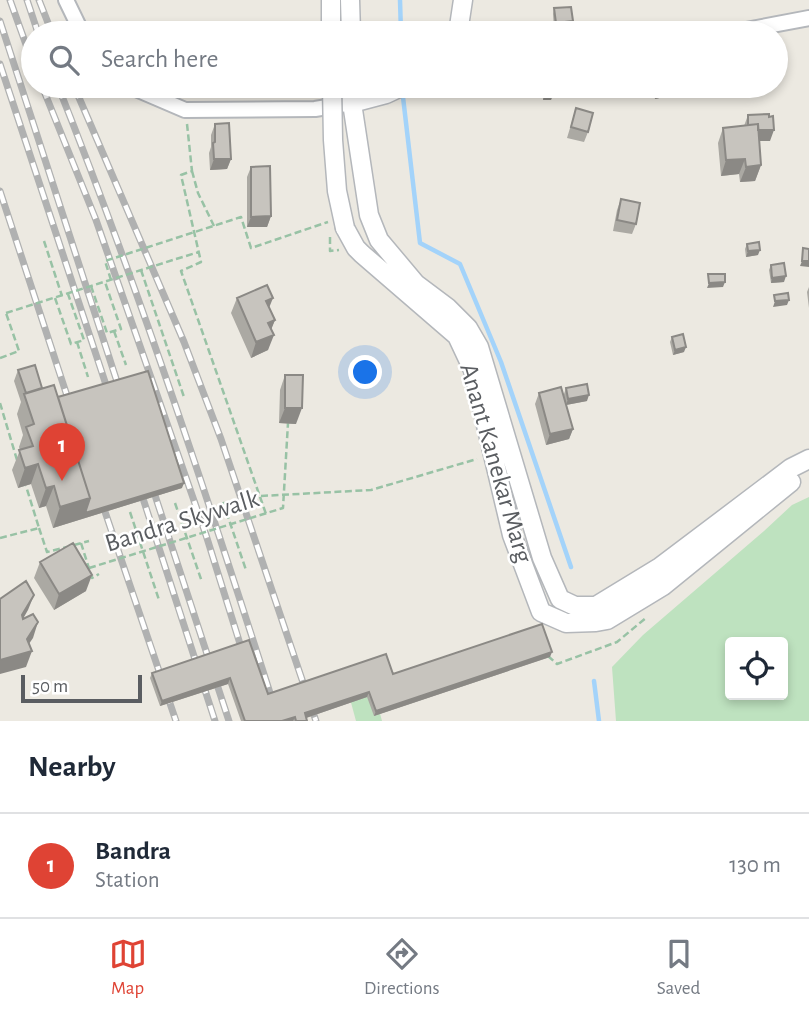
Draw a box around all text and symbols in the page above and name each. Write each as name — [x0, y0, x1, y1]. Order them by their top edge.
search box — [21, 21, 788, 98]
icon: search — [45, 41, 83, 79]
text: Search here — [101, 46, 219, 72]
your location — [348, 355, 382, 389]
street label: Anant Kanekar Marg — [455, 360, 537, 566]
pin: 1 — [39, 423, 85, 481]
street label: Bandra Skywalk — [102, 485, 262, 557]
map controls — [725, 637, 788, 700]
button: locate — [725, 637, 788, 700]
scale bar — [21, 672, 142, 704]
text: 50 m — [32, 677, 68, 696]
text: Nearby — [28, 752, 116, 782]
text: Bandra — [95, 838, 171, 864]
text: 1 — [47, 854, 55, 877]
text: 130 m — [729, 854, 781, 877]
text: Station — [95, 869, 160, 892]
tab: Map — [109, 935, 147, 1000]
tab: Directions — [364, 935, 440, 1000]
tab: Saved — [657, 935, 700, 1000]

